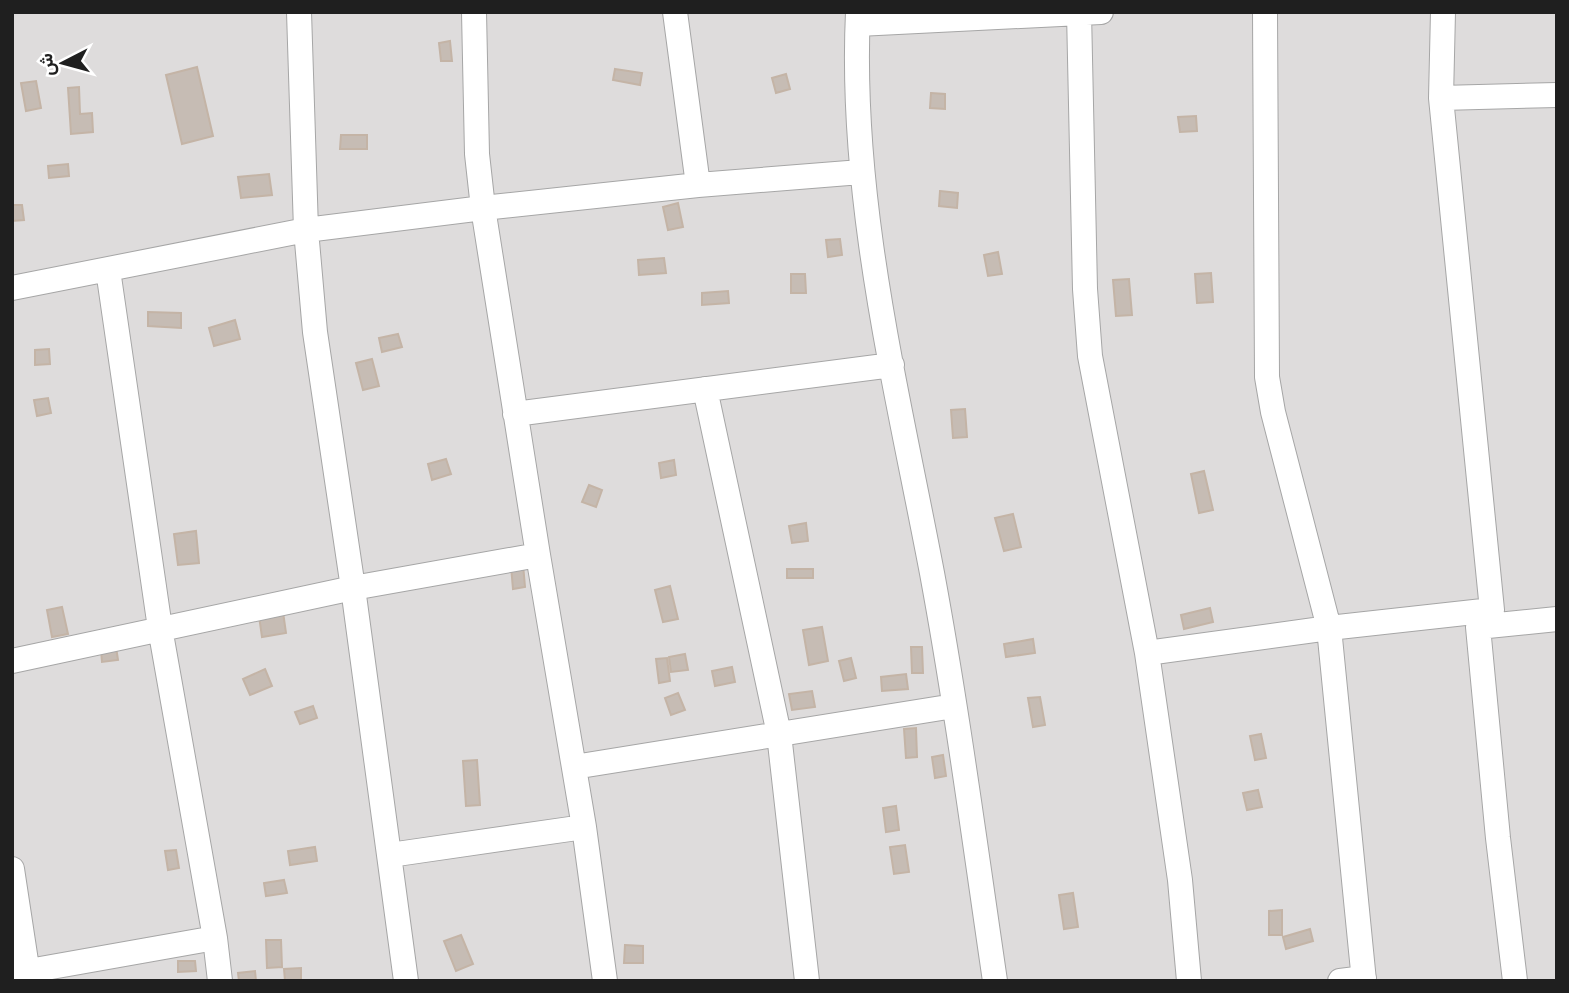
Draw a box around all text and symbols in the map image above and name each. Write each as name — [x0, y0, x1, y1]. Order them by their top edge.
north arrow — [28, 28, 98, 98]
text: ش — [34, 52, 59, 77]

